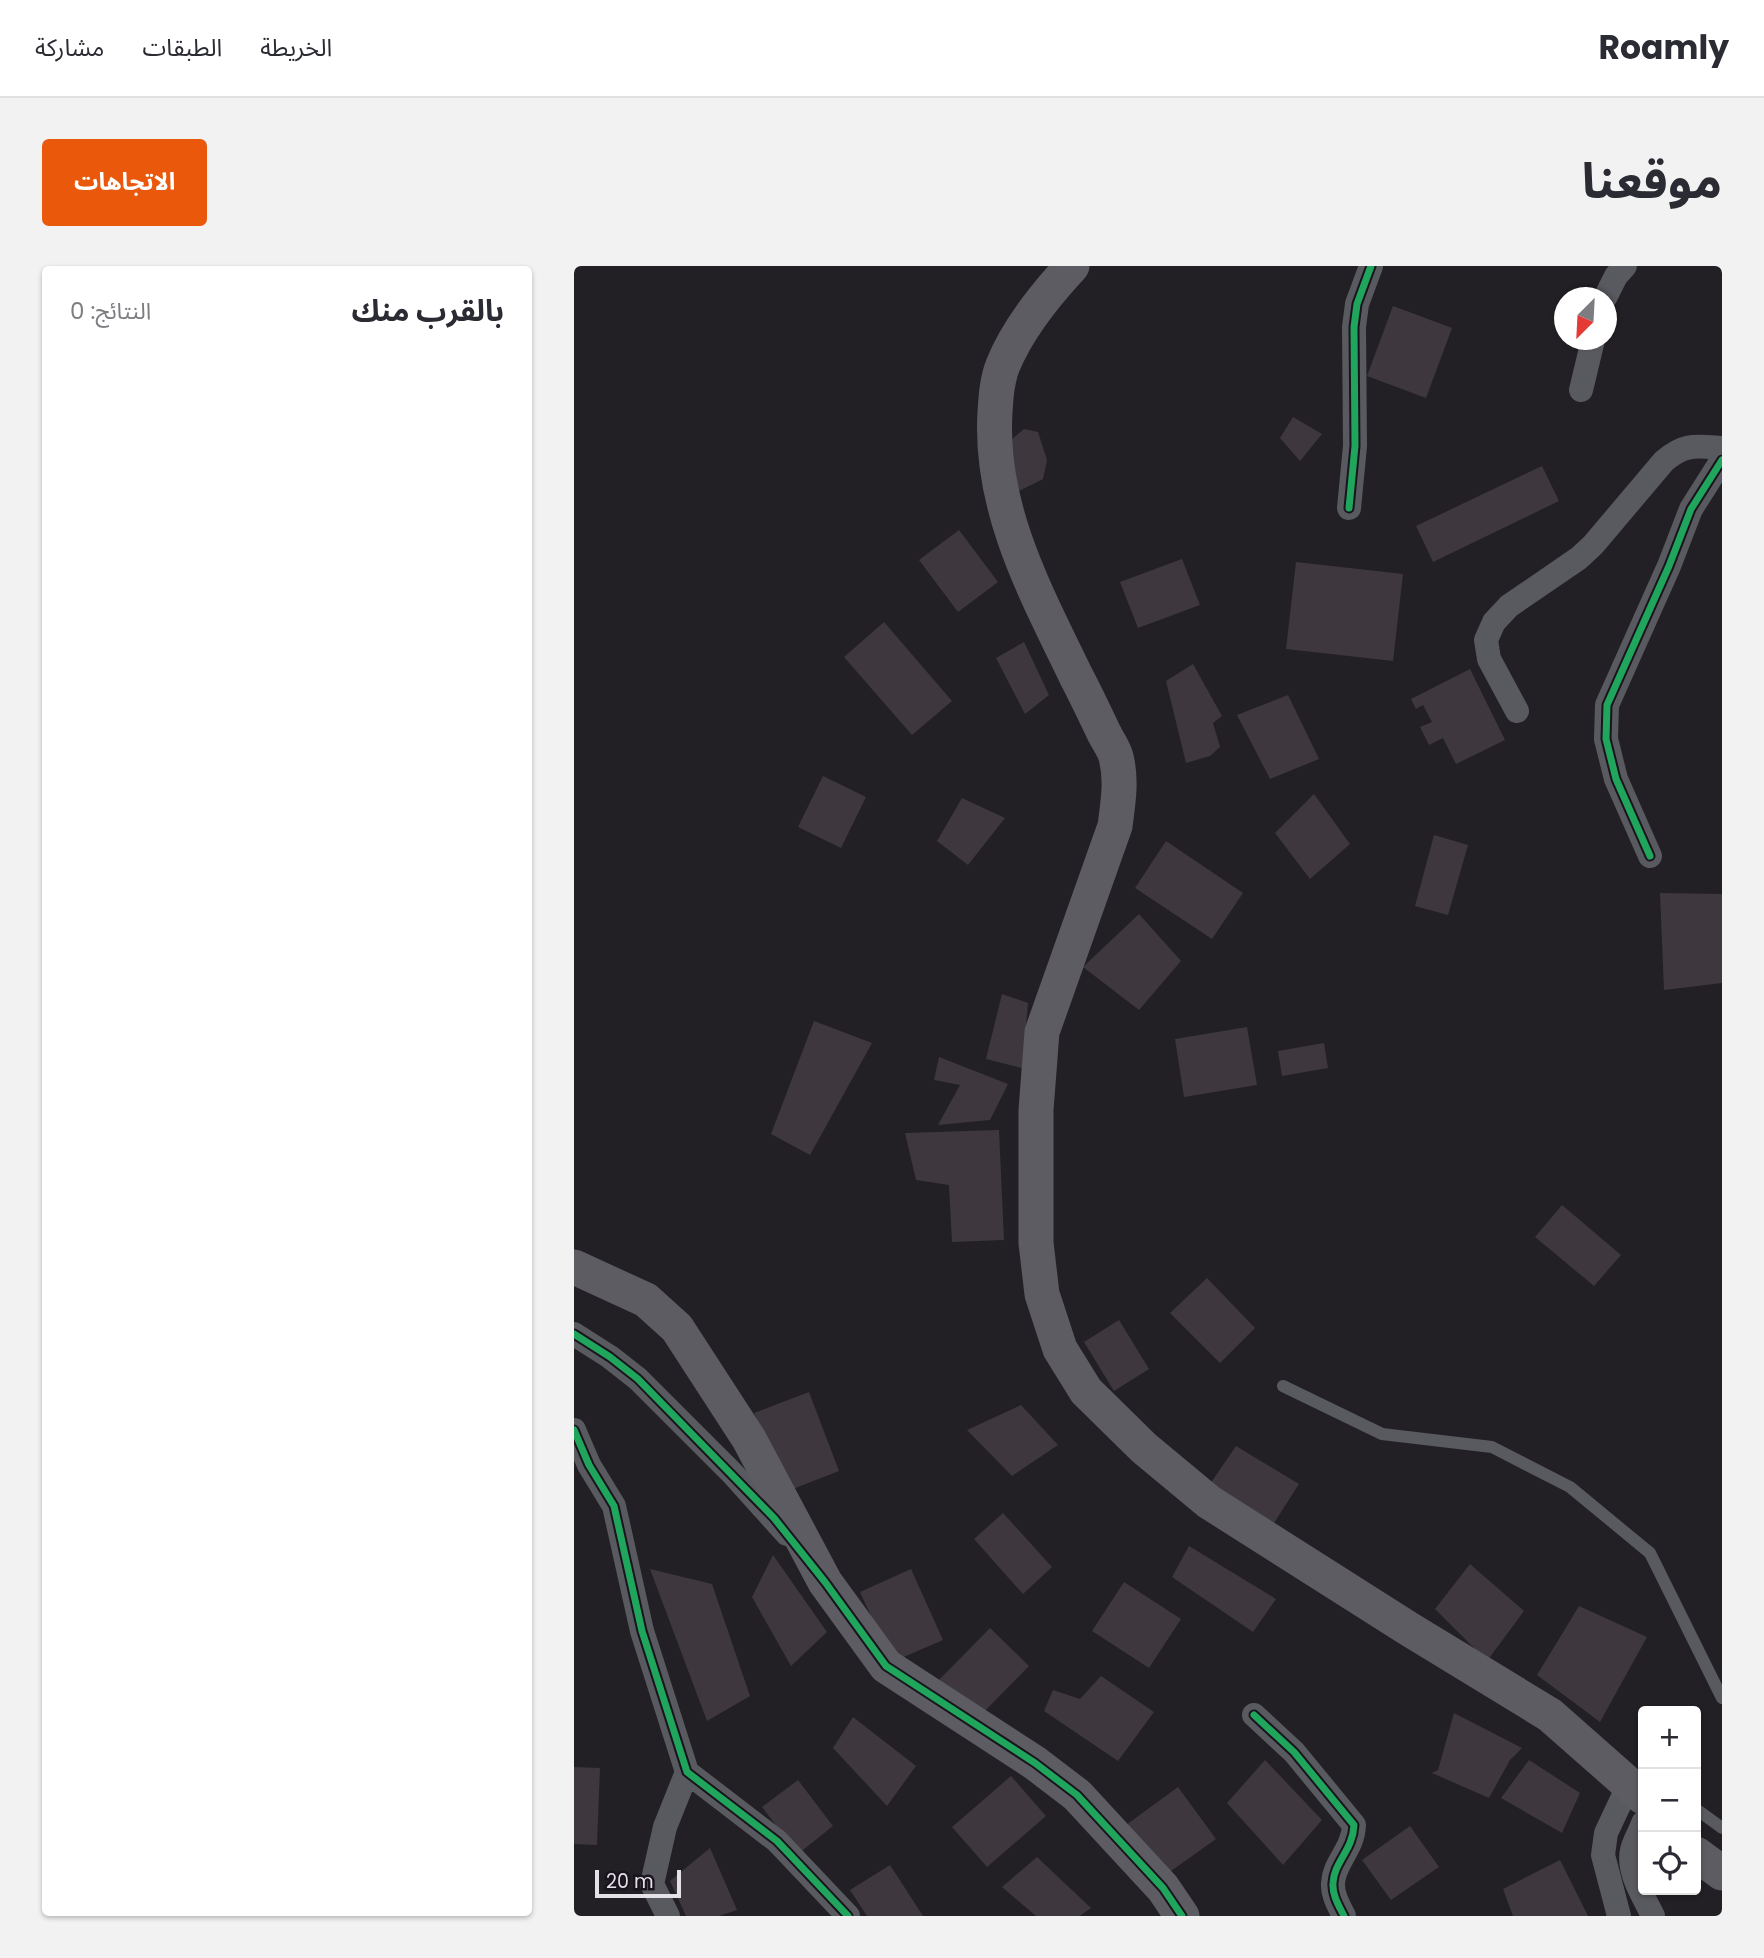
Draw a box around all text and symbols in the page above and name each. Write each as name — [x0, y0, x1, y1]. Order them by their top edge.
text: Roamly — [1599, 24, 1729, 71]
text: مشاركة — [35, 31, 104, 64]
text: الطبقات — [142, 31, 222, 64]
text: الخريطة — [260, 31, 332, 64]
button: الاتجاهات — [42, 139, 207, 226]
text: موقعنا — [1582, 147, 1722, 215]
north arrow — [1554, 287, 1617, 350]
text: بالقرب منك — [351, 289, 504, 332]
text: النتائج: 0 — [70, 295, 151, 327]
map controls — [1638, 1706, 1701, 1895]
button: + — [1638, 1706, 1701, 1769]
button: − — [1638, 1769, 1701, 1832]
button: locate — [1638, 1832, 1701, 1895]
scale bar — [595, 1867, 681, 1899]
text: 20 m — [606, 1868, 654, 1895]

